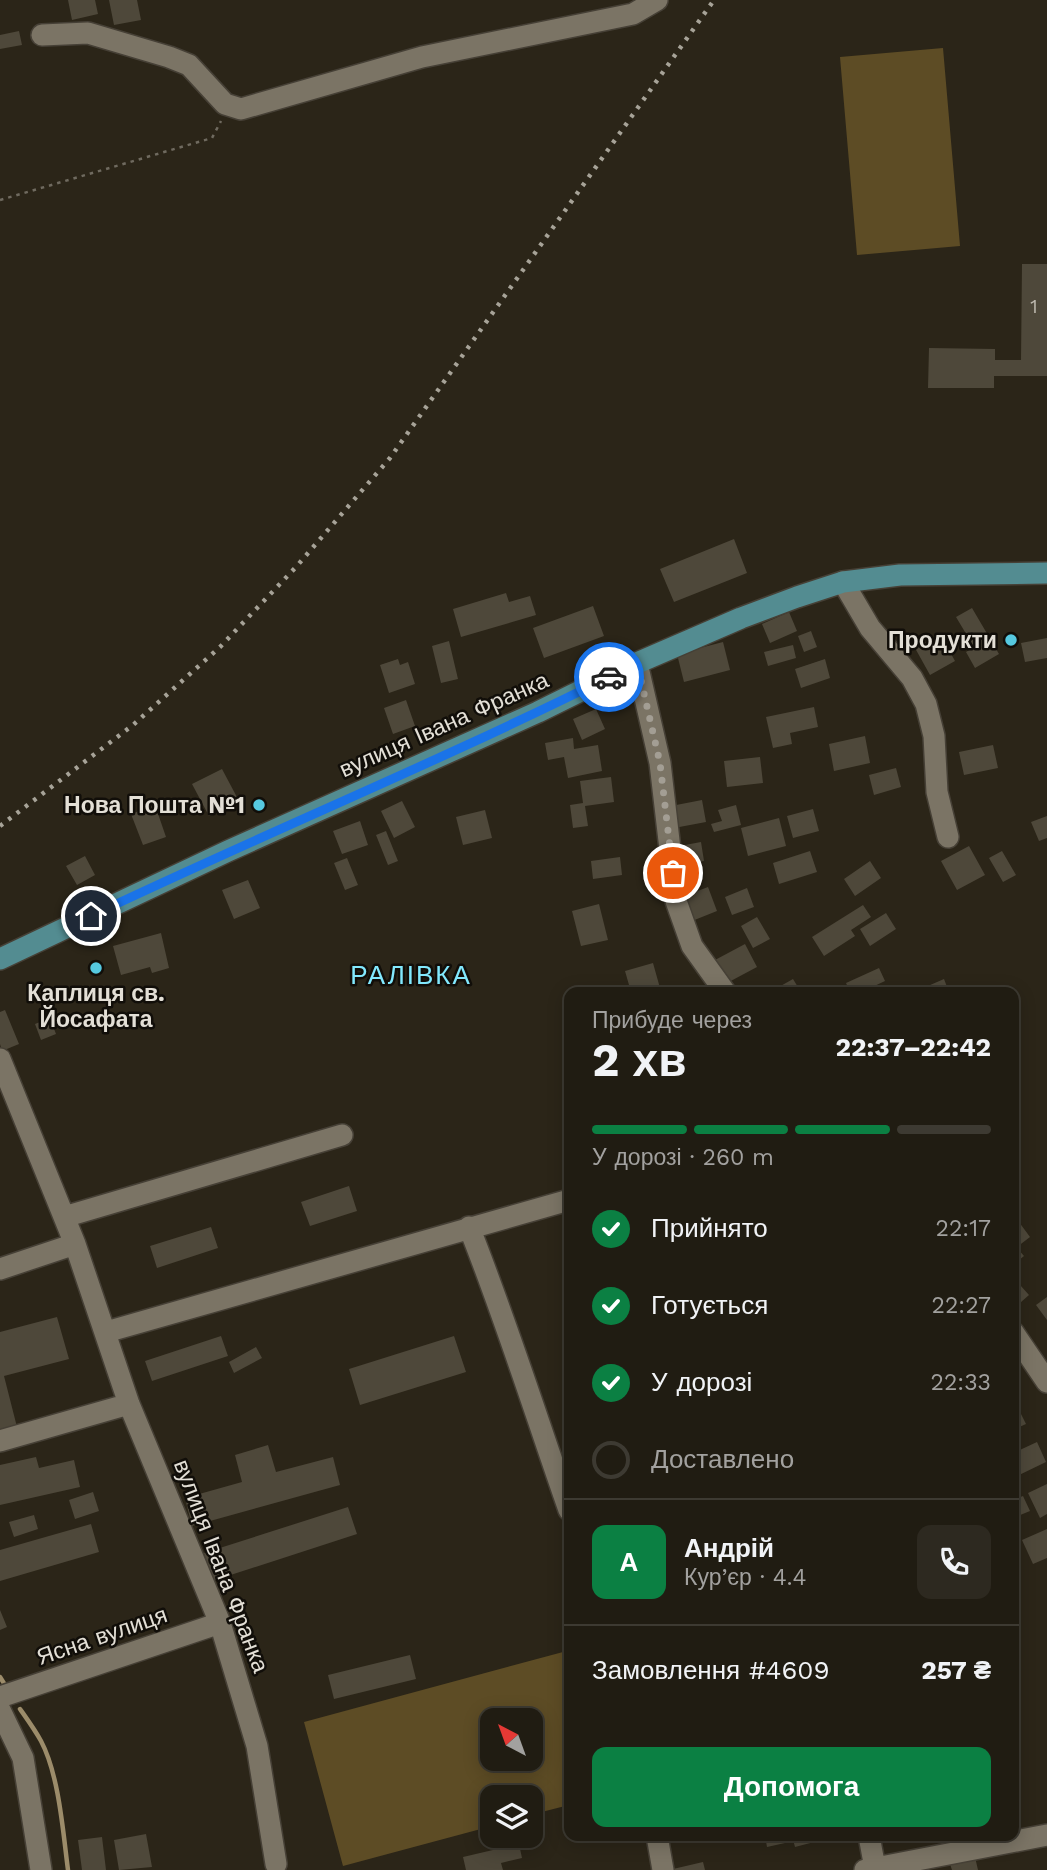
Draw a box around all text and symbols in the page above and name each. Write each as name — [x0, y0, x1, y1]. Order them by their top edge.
house number: 1 — [1030, 295, 1038, 318]
place label: Продукти — [888, 627, 997, 654]
marker: Продукти — [1003, 632, 1019, 648]
courier — [574, 642, 644, 712]
icon: car — [590, 658, 628, 696]
street label: вулиця Івана Франка — [335, 667, 553, 783]
place label: Нова Пошта №1 — [64, 792, 245, 819]
marker: Нова Пошта №1 — [251, 797, 267, 813]
pin — [643, 843, 703, 903]
icon: bag — [654, 854, 692, 892]
pin — [61, 886, 121, 946]
icon: home — [72, 897, 110, 935]
marker: Каплиця св. Йосафата — [88, 960, 104, 976]
district label: РАЛІВКА — [350, 960, 472, 990]
place label: Каплиця св. Йосафата — [27, 980, 165, 1033]
text: Прибуде через — [592, 1007, 752, 1034]
text: 22:37–22:42 — [836, 1032, 991, 1062]
text: 2 хв — [592, 1033, 686, 1087]
text: У дорозі · 260 m — [592, 1144, 774, 1171]
icon: check — [592, 1210, 630, 1248]
text: Прийнято — [651, 1213, 768, 1243]
text: 22:17 — [936, 1215, 991, 1242]
icon: check — [592, 1287, 630, 1325]
text: Готується — [651, 1290, 768, 1320]
text: 22:27 — [932, 1292, 991, 1319]
icon: check — [592, 1364, 630, 1402]
text: У дорозі — [651, 1367, 752, 1397]
text: 22:33 — [931, 1369, 991, 1396]
text: Доставлено — [651, 1444, 794, 1474]
street label: вулиця Івана Франка — [168, 1456, 274, 1677]
button: phone — [917, 1525, 991, 1599]
text: Андрій — [684, 1533, 774, 1563]
text: А — [620, 1547, 638, 1577]
text: Кур’єр · 4.4 — [684, 1564, 806, 1591]
street label: Ясна вулиця — [33, 1601, 171, 1671]
text: Замовлення #4609 — [592, 1655, 830, 1685]
text: 257 ₴ — [921, 1655, 991, 1685]
north arrow — [480, 1708, 542, 1771]
map controls — [480, 1708, 543, 1848]
button: Допомога — [592, 1747, 991, 1827]
button: layers — [480, 1785, 543, 1848]

